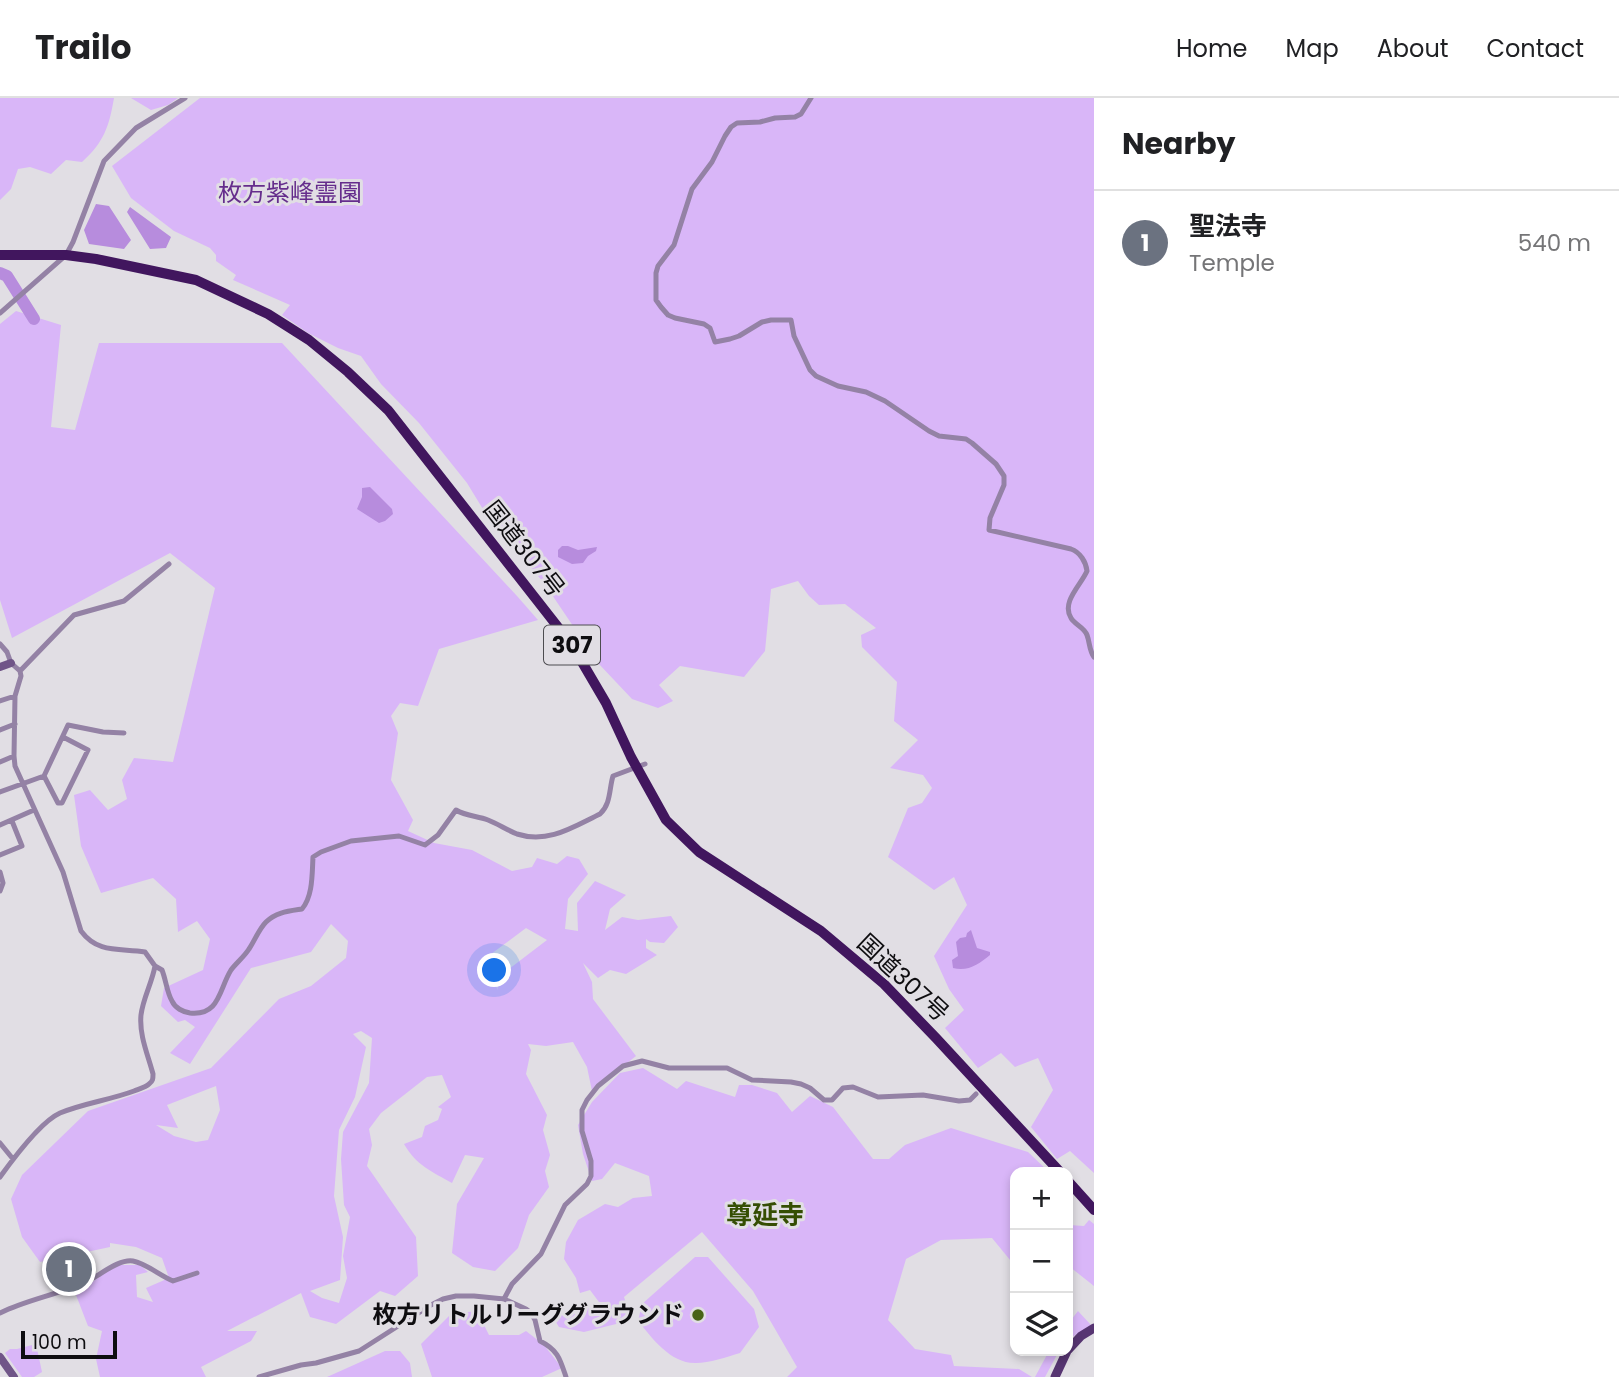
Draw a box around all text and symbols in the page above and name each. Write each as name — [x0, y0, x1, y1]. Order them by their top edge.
text: Trailo — [35, 24, 132, 71]
text: Home — [1176, 32, 1248, 65]
text: Map — [1286, 32, 1339, 65]
text: About — [1377, 32, 1448, 65]
text: Contact — [1486, 32, 1584, 65]
text: Nearby — [1122, 122, 1236, 165]
park label: 枚方紫峰霊園 — [218, 176, 362, 209]
text: 聖法寺 — [1189, 208, 1267, 244]
text: 1 — [1141, 227, 1149, 259]
text: 540 m — [1518, 227, 1591, 259]
text: Temple — [1189, 247, 1275, 279]
street label: 国道307号 — [476, 493, 573, 604]
road number: 307 — [544, 625, 600, 664]
street label: 国道307号 — [850, 927, 956, 1029]
your location — [477, 953, 511, 987]
map controls — [1010, 1167, 1073, 1356]
button: + — [1010, 1167, 1073, 1230]
district label: 尊延寺 — [726, 1197, 804, 1233]
button: − — [1010, 1230, 1073, 1293]
pin: 1 — [46, 1243, 92, 1295]
button: layers — [1010, 1293, 1073, 1356]
place label: 枚方リトルリーググラウンド — [372, 1298, 684, 1331]
marker: 枚方リトルリーググラウンド — [690, 1307, 706, 1323]
scale bar — [21, 1328, 117, 1360]
text: 100 m — [32, 1329, 87, 1356]

